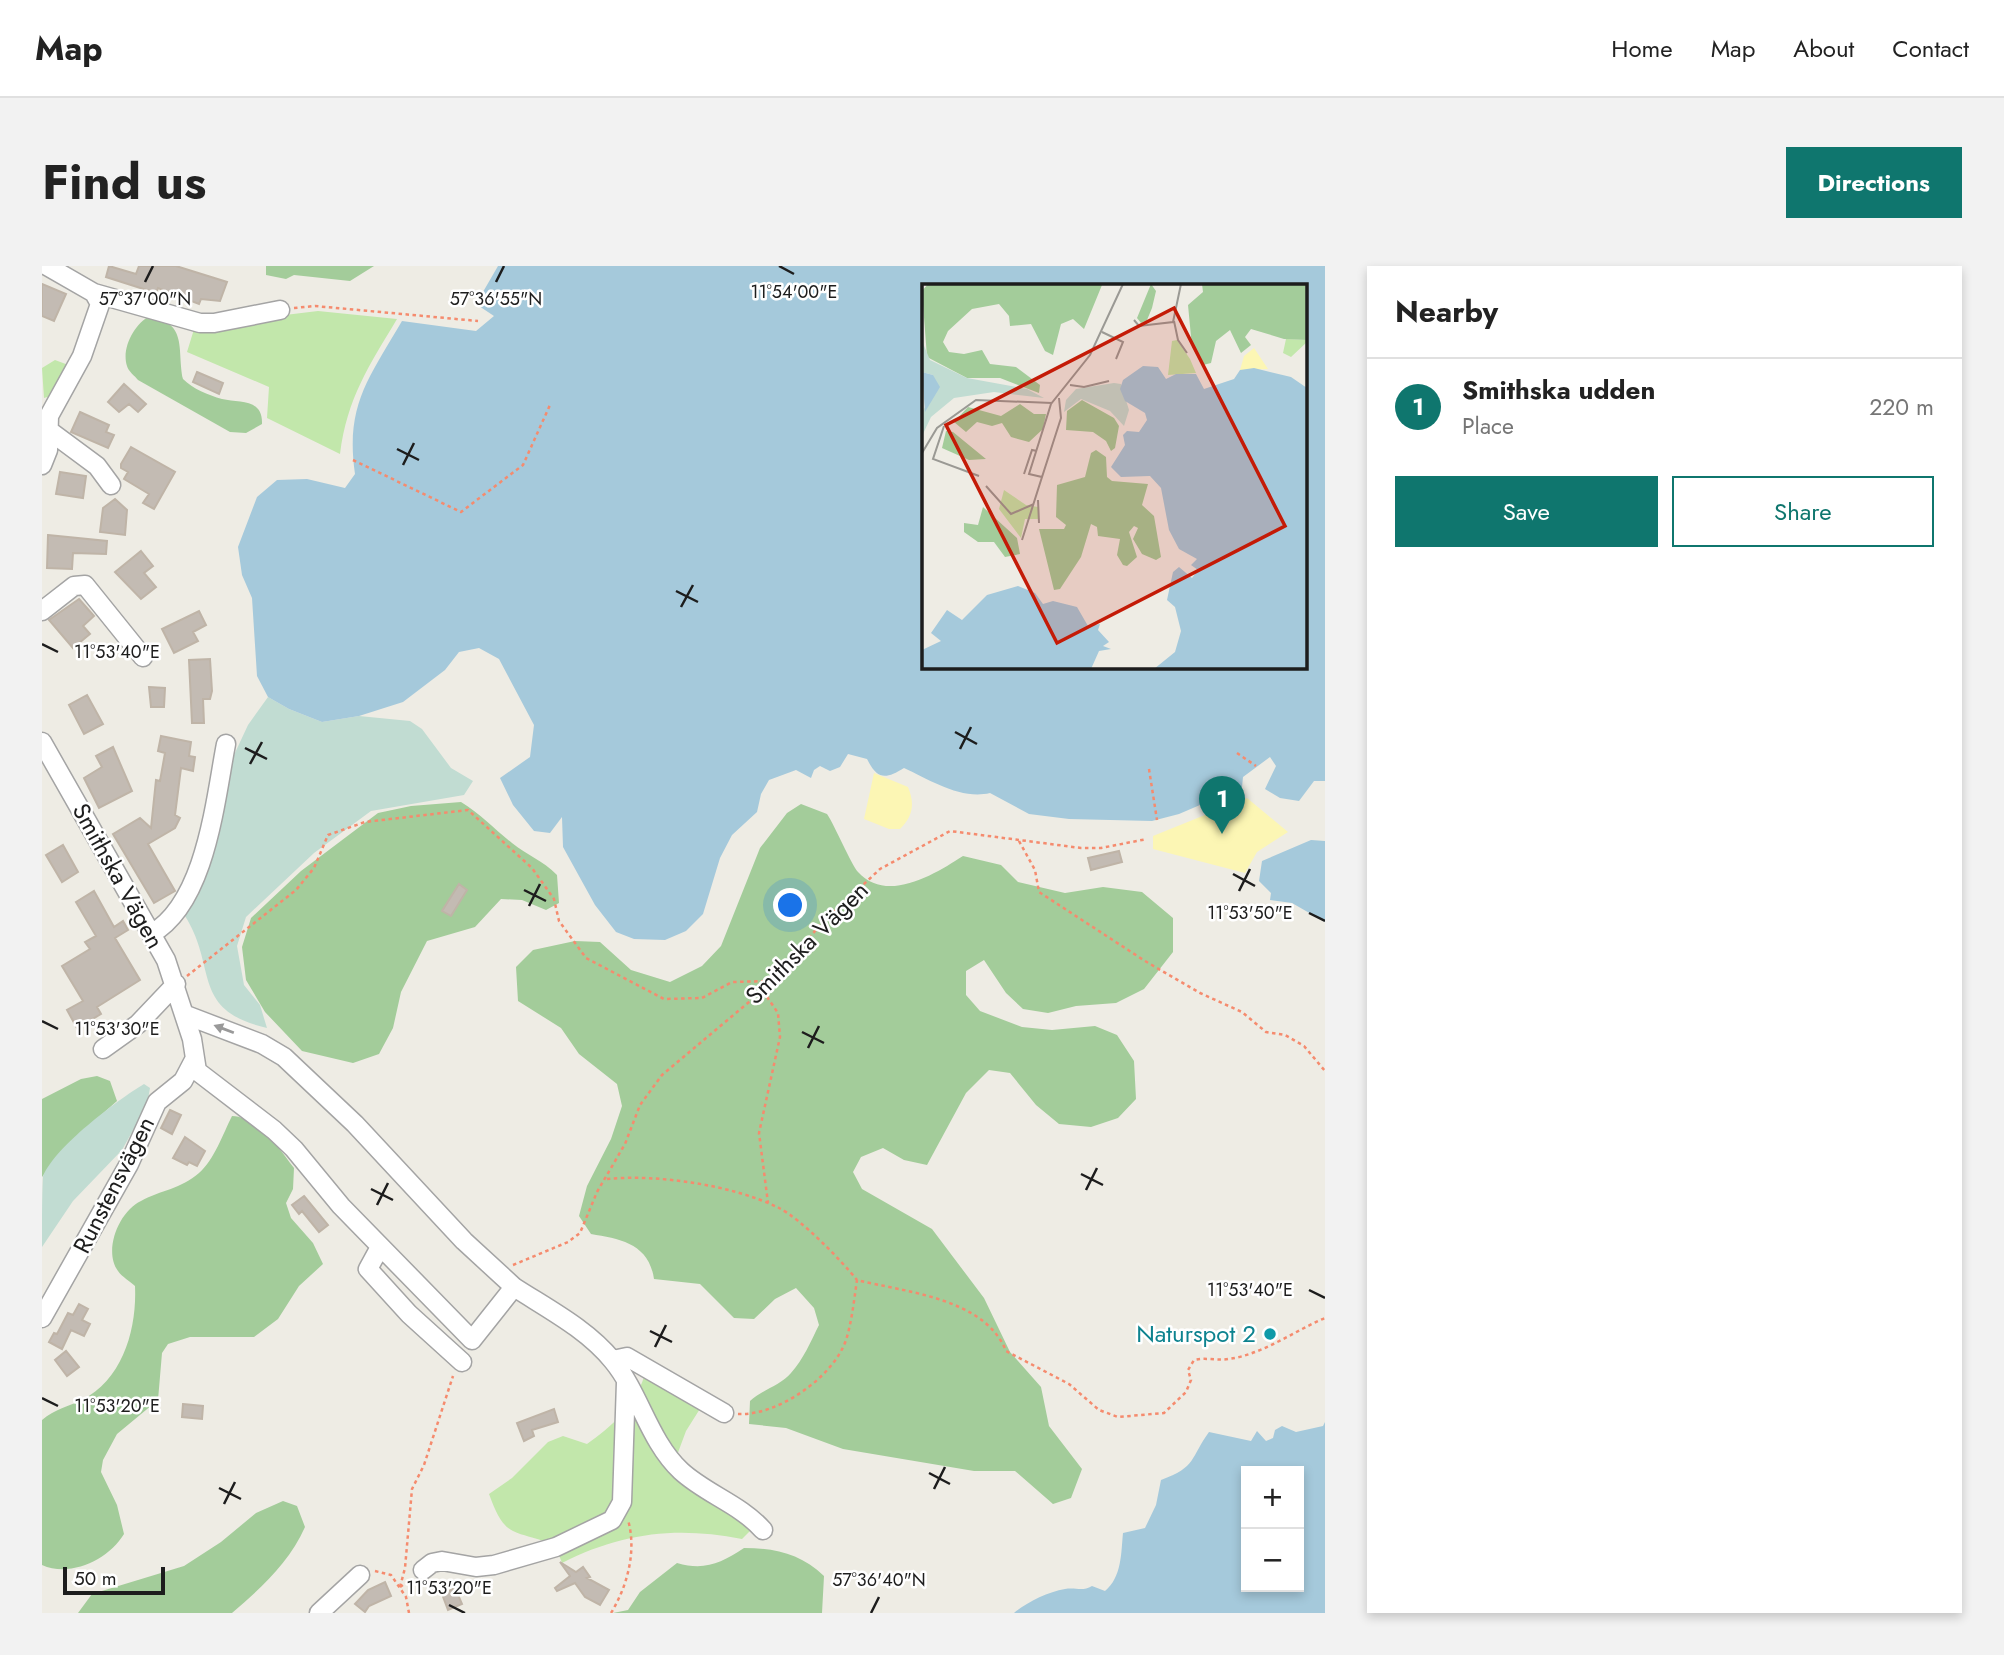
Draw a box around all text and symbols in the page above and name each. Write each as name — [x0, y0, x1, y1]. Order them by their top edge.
text: Map — [35, 25, 103, 72]
text: Home — [1611, 31, 1673, 66]
text: Map — [1711, 31, 1755, 66]
text: About — [1793, 31, 1854, 66]
text: Contact — [1892, 31, 1969, 66]
text: Find us — [42, 147, 206, 217]
button: Directions — [1786, 147, 1962, 218]
text: 11°54'00"E — [751, 279, 837, 305]
inset map — [922, 284, 1308, 668]
text: 57°37'00"N — [99, 286, 191, 312]
text: 57°36'55"N — [450, 286, 542, 312]
text: Nearby — [1395, 290, 1498, 333]
text: Smithska udden — [1462, 371, 1655, 409]
text: 1 — [1412, 390, 1424, 424]
text: 220 m — [1869, 390, 1934, 424]
text: Place — [1462, 409, 1514, 443]
button: Save — [1395, 476, 1658, 547]
button: Share — [1672, 476, 1934, 547]
text: 11°53'40"E — [74, 639, 160, 665]
pin: 1 — [1199, 776, 1245, 834]
street label: Smithska Vägen — [64, 797, 173, 955]
street label: Smithska Vägen — [737, 873, 876, 1012]
your location — [773, 888, 807, 922]
text: 11°53'50"E — [1207, 900, 1293, 926]
text: 11°53'30"E — [74, 1016, 160, 1042]
one-way arrow — [213, 1024, 234, 1035]
street label: Runstensvägen — [64, 1110, 163, 1259]
text: 11°53'40"E — [1207, 1277, 1293, 1303]
place label: Naturspot 2 — [1136, 1316, 1256, 1351]
marker: Naturspot 2 — [1262, 1326, 1278, 1342]
text: 11°53'20"E — [74, 1393, 160, 1419]
map controls — [1241, 1466, 1304, 1592]
button: + — [1241, 1466, 1304, 1529]
button: − — [1241, 1529, 1304, 1592]
scale bar — [63, 1564, 164, 1596]
text: 50 m — [74, 1565, 117, 1592]
text: 57°36'40"N — [832, 1567, 926, 1593]
text: 11°53'20"E — [406, 1575, 492, 1601]

